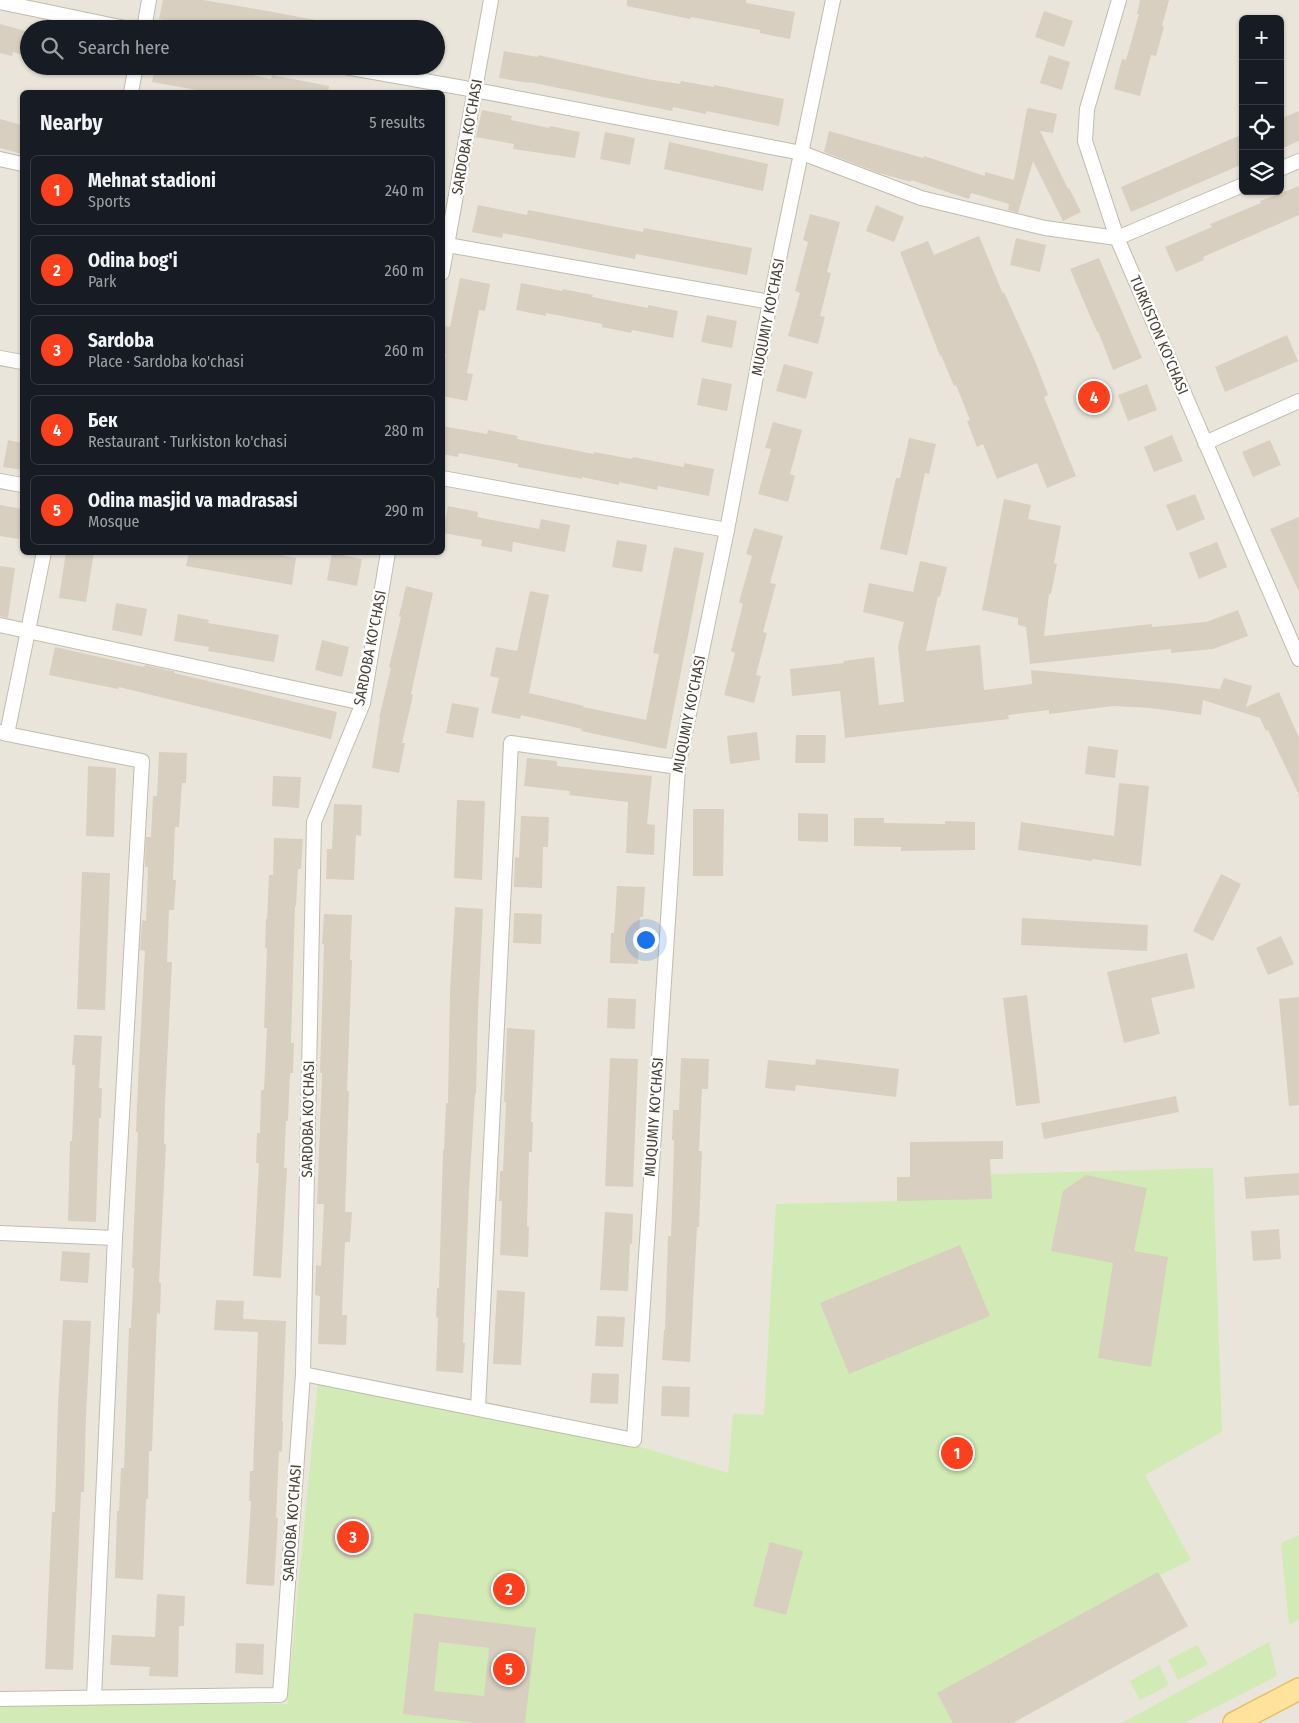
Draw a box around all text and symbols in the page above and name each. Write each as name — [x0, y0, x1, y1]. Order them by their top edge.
map controls — [1239, 15, 1284, 195]
button: + — [1239, 15, 1284, 60]
search box — [20, 20, 445, 75]
icon: search — [38, 34, 66, 62]
text: Search here — [78, 36, 170, 59]
button: − — [1239, 60, 1284, 105]
street label: SARDOBA KO'CHASI — [448, 78, 486, 196]
button: locate — [1239, 105, 1284, 150]
text: Nearby — [40, 110, 102, 136]
text: 5 results — [369, 113, 425, 132]
button: layers — [1239, 150, 1284, 195]
text: Mehnat stadioni — [88, 169, 216, 192]
text: 1 — [54, 181, 60, 200]
text: 240 m — [385, 181, 424, 200]
text: Sports — [88, 192, 131, 211]
text: Odina bog'i — [88, 249, 178, 272]
street label: MUQUMIY KO'CHASI — [748, 257, 788, 377]
text: 2 — [53, 261, 61, 280]
text: 260 m — [385, 261, 424, 280]
text: Park — [88, 272, 116, 291]
street label: TURKISTON KO'CHASI — [1126, 273, 1192, 397]
text: Sardoba — [88, 329, 154, 352]
text: 3 — [53, 341, 61, 360]
text: 260 m — [385, 341, 424, 360]
text: Place · Sardoba ko'chasi — [88, 352, 244, 371]
pin: 4 — [1078, 378, 1110, 416]
text: Бек — [88, 409, 117, 432]
text: 4 — [53, 421, 61, 440]
text: 280 m — [385, 421, 424, 440]
text: Restaurant · Turkiston ko'chasi — [88, 432, 287, 451]
text: Odina masjid va madrasasi — [88, 489, 298, 512]
text: 5 — [53, 501, 61, 520]
text: 290 m — [385, 501, 424, 520]
text: Mosque — [88, 512, 139, 531]
street label: SARDOBA KO'CHASI — [350, 589, 390, 707]
street label: MUQUMIY KO'CHASI — [669, 654, 709, 774]
your location — [633, 927, 659, 953]
street label: MUQUMIY KO'CHASI — [641, 1057, 667, 1177]
street label: SARDOBA KO'CHASI — [298, 1060, 318, 1178]
pin: 1 — [941, 1434, 973, 1472]
street label: SARDOBA KO'CHASI — [279, 1464, 305, 1582]
pin: 3 — [337, 1518, 369, 1556]
pin: 2 — [493, 1570, 525, 1608]
pin: 5 — [493, 1650, 525, 1688]

